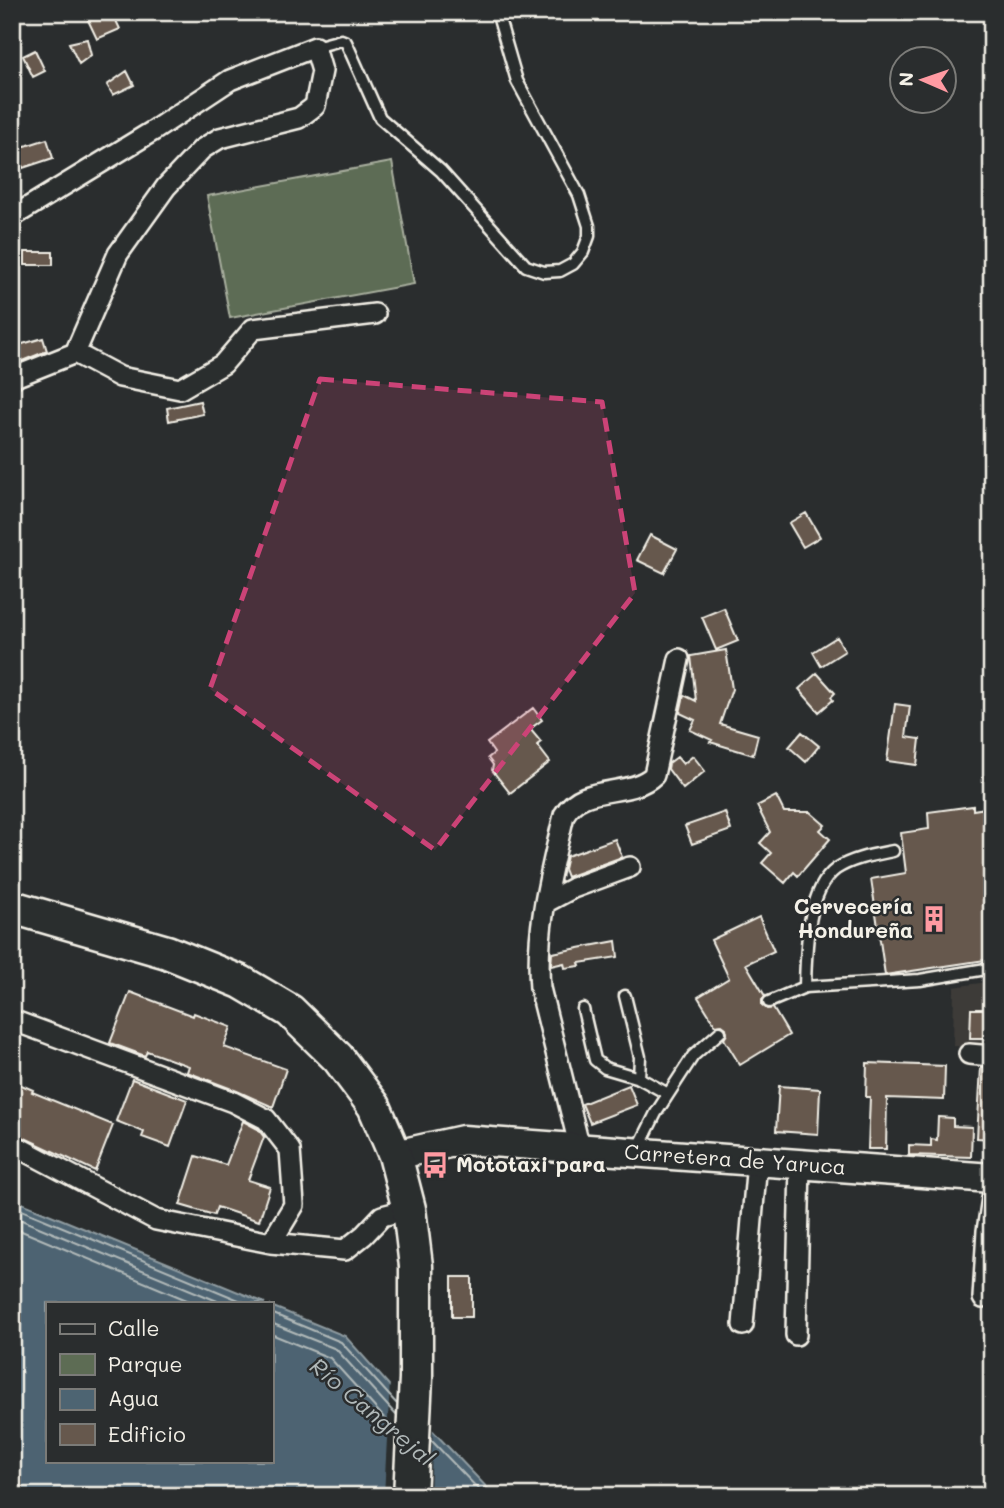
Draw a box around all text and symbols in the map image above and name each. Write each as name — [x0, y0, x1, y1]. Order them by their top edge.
north arrow — [888, 46, 958, 116]
text: N — [893, 72, 918, 87]
place label: Cervecería Hondureña — [794, 892, 913, 943]
building icon: Cervecería Hondureña — [919, 904, 949, 934]
street label: Carretera de Yaruca — [623, 1137, 847, 1180]
bus stop icon: Mototaxi para — [420, 1150, 450, 1180]
place label: Mototaxi para — [456, 1150, 606, 1177]
legend — [46, 1302, 273, 1462]
text: Calle — [108, 1314, 160, 1341]
text: Parque — [108, 1350, 182, 1377]
water label: Río Cangrejal — [304, 1350, 441, 1472]
text: Agua — [108, 1384, 159, 1411]
text: Edificio — [108, 1420, 186, 1447]

